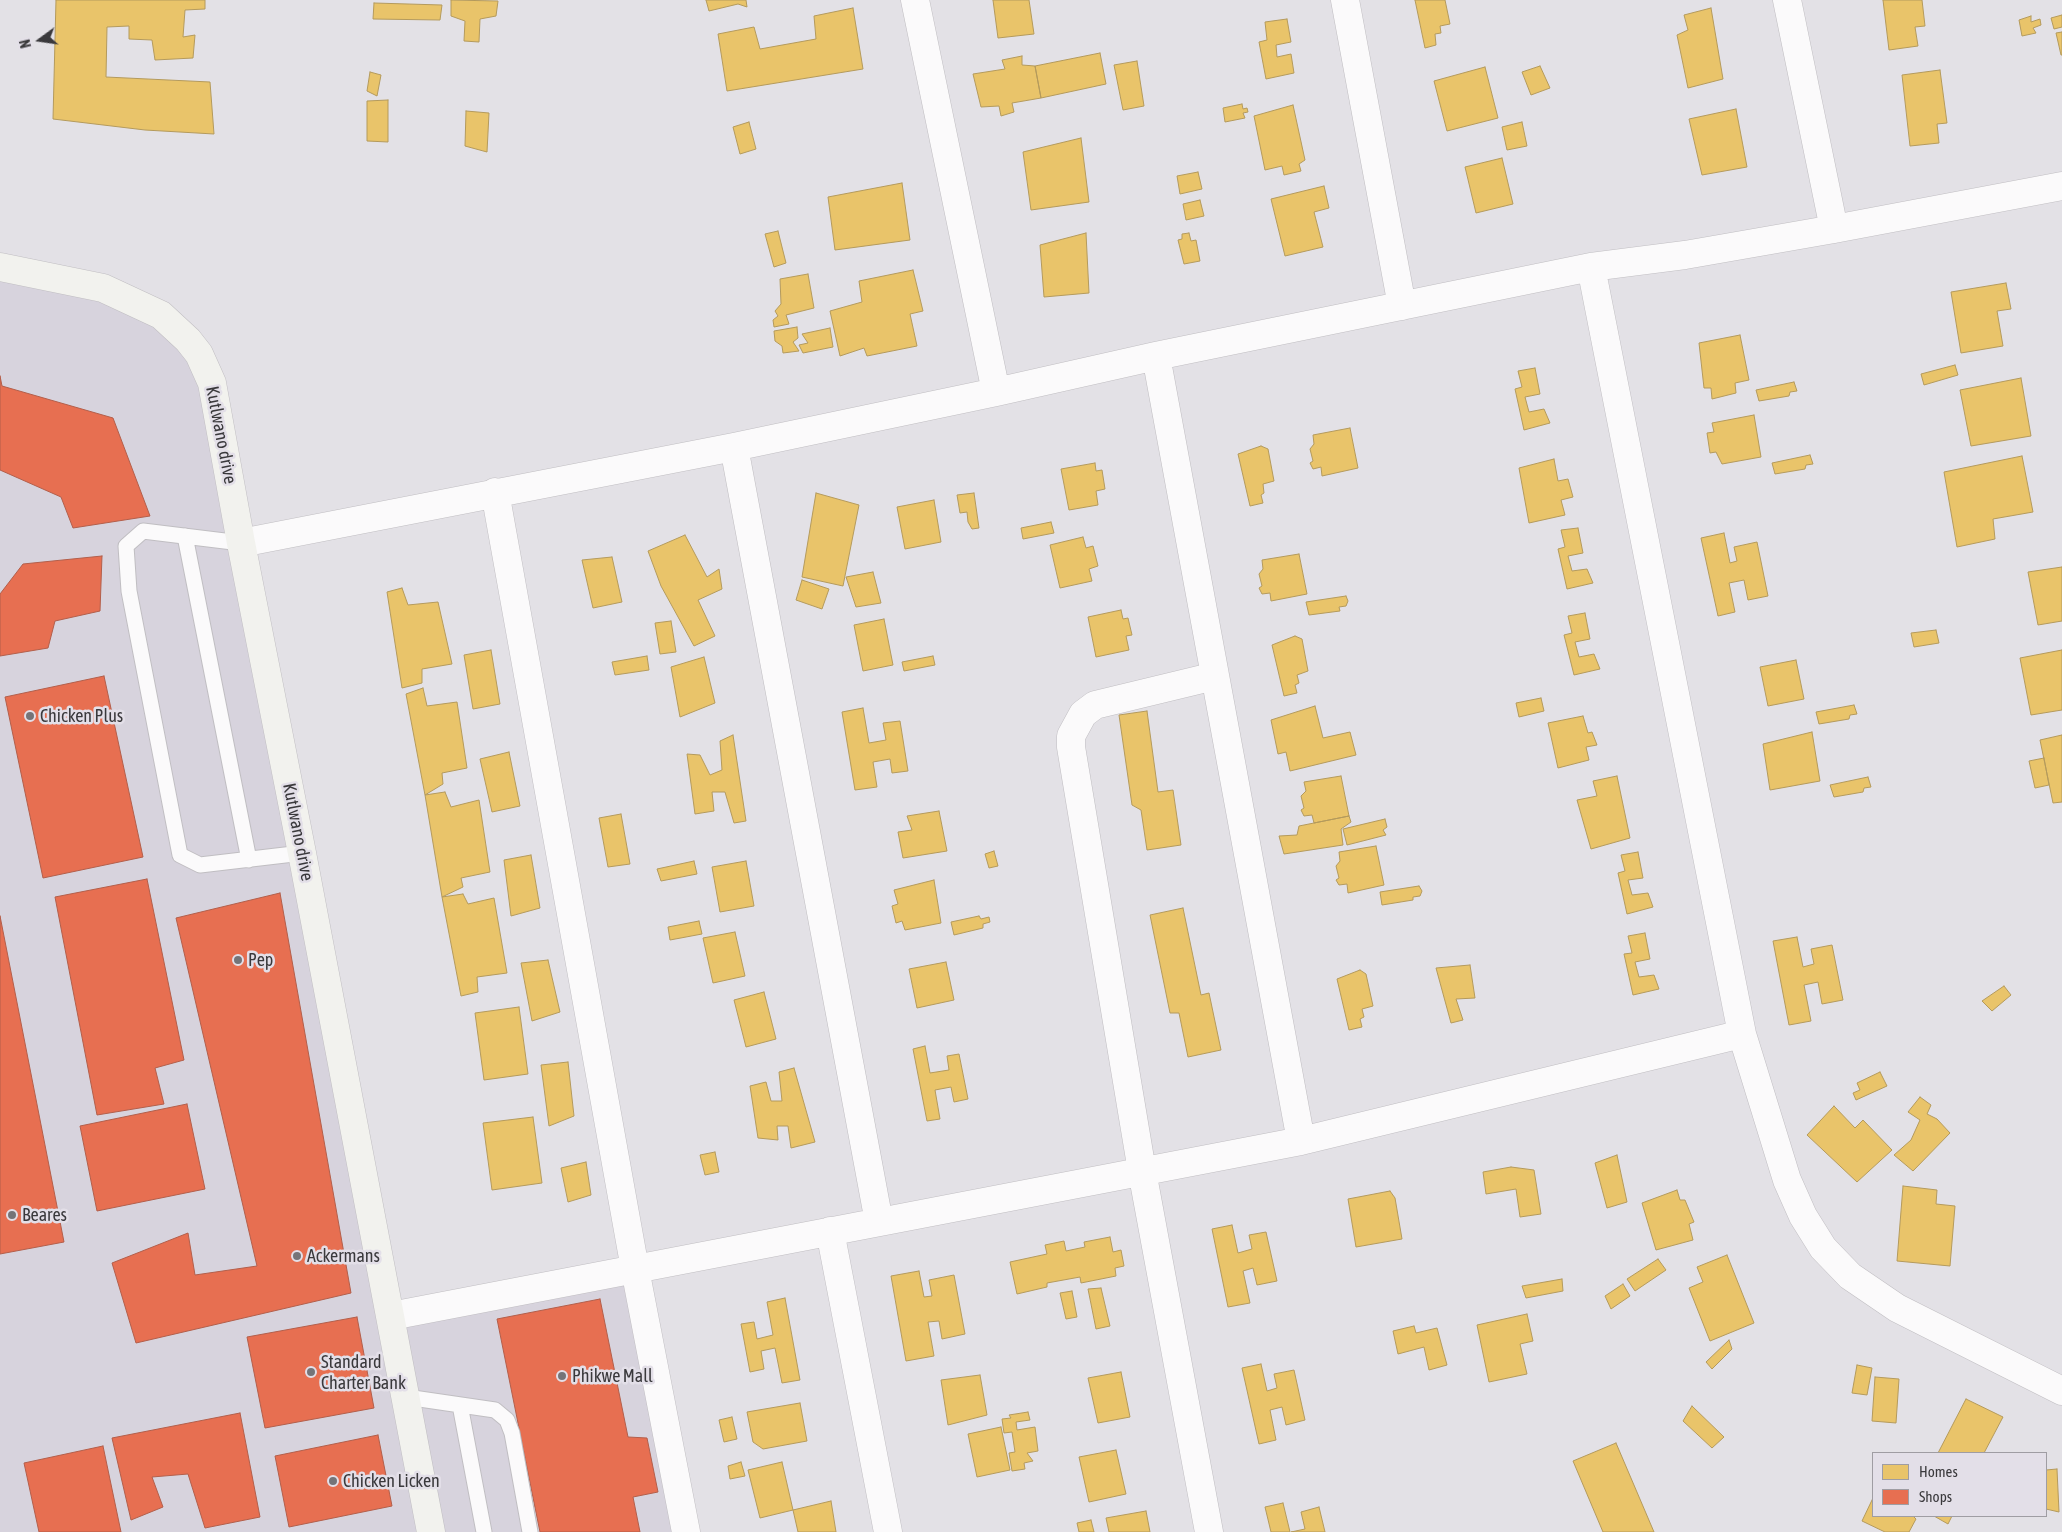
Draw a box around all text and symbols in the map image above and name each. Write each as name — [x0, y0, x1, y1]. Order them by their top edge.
north arrow — [15, 15, 65, 65]
text: N — [17, 38, 34, 50]
street label: Kutlwano drive — [201, 384, 241, 486]
place label: Chicken Plus — [40, 705, 123, 727]
marker: Chicken Plus — [24, 710, 36, 722]
street label: Kutlwano drive — [278, 781, 318, 883]
place label: Pep — [248, 949, 273, 971]
marker: Pep — [232, 954, 244, 966]
place label: Beares — [22, 1204, 67, 1226]
marker: Beares — [6, 1209, 18, 1221]
place label: Ackermans — [307, 1245, 380, 1267]
marker: Ackermans — [291, 1250, 303, 1262]
place label: Standard Charter Bank — [321, 1351, 406, 1394]
place label: Phikwe Mall — [572, 1365, 653, 1387]
marker: Standard Charter Bank — [305, 1366, 317, 1378]
marker: Phikwe Mall — [556, 1370, 568, 1382]
legend — [1872, 1452, 2047, 1517]
text: Homes — [1919, 1463, 1958, 1480]
place label: Chicken Licken — [343, 1470, 440, 1492]
marker: Chicken Licken — [327, 1475, 339, 1487]
text: Shops — [1919, 1488, 1952, 1505]

